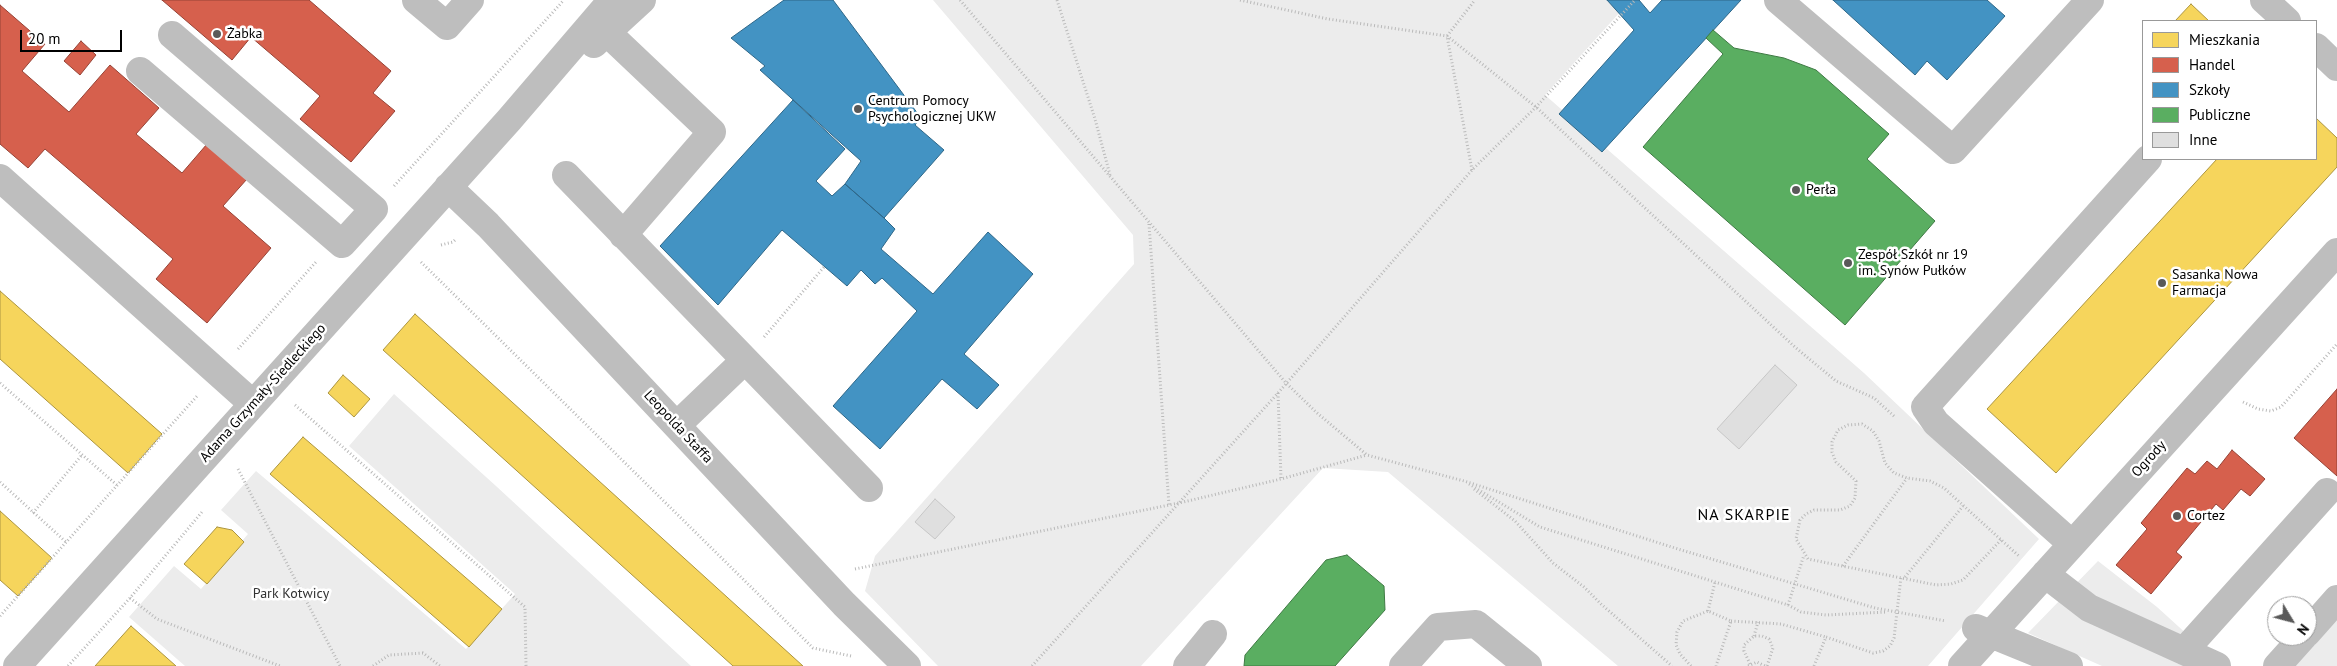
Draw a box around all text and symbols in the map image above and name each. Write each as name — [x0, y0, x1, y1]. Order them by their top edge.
scale bar — [22, 20, 125, 52]
legend — [2142, 20, 2317, 160]
place label: Żabka — [227, 26, 262, 42]
marker: Żabka — [211, 28, 223, 40]
text: 20 m — [28, 29, 61, 48]
text: Mieszkania — [2189, 30, 2260, 49]
text: Handel — [2189, 55, 2235, 74]
text: Szkoły — [2189, 80, 2230, 99]
place label: Centrum Pomocy Psychologicznej UKW — [868, 93, 996, 125]
marker: Centrum Pomocy Psychologicznej UKW — [852, 103, 864, 115]
text: Publiczne — [2189, 105, 2251, 124]
text: Inne — [2189, 130, 2217, 149]
place label: Perła — [1806, 182, 1836, 198]
marker: Perła — [1790, 184, 1802, 196]
place label: Zespół Szkół nr 19 im. Synów Pułków — [1858, 247, 1968, 280]
marker: Zespół Szkół nr 19 im. Synów Pułków — [1842, 257, 1854, 269]
place label: Sasanka Nowa Farmacja — [2172, 267, 2258, 300]
marker: Sasanka Nowa Farmacja — [2156, 277, 2168, 289]
street label: Adama Grzymały-Siedleckiego — [196, 320, 330, 466]
street label: Leopolda Staffa — [640, 387, 716, 467]
street label: Ogrody — [2128, 437, 2170, 481]
district label: NA SKARPIE — [1696, 505, 1792, 525]
place label: Cortez — [2187, 508, 2225, 524]
marker: Cortez — [2171, 510, 2183, 522]
park label: Park Kotwicy — [253, 586, 329, 602]
north arrow — [2267, 596, 2317, 646]
text: N — [2293, 620, 2313, 639]

